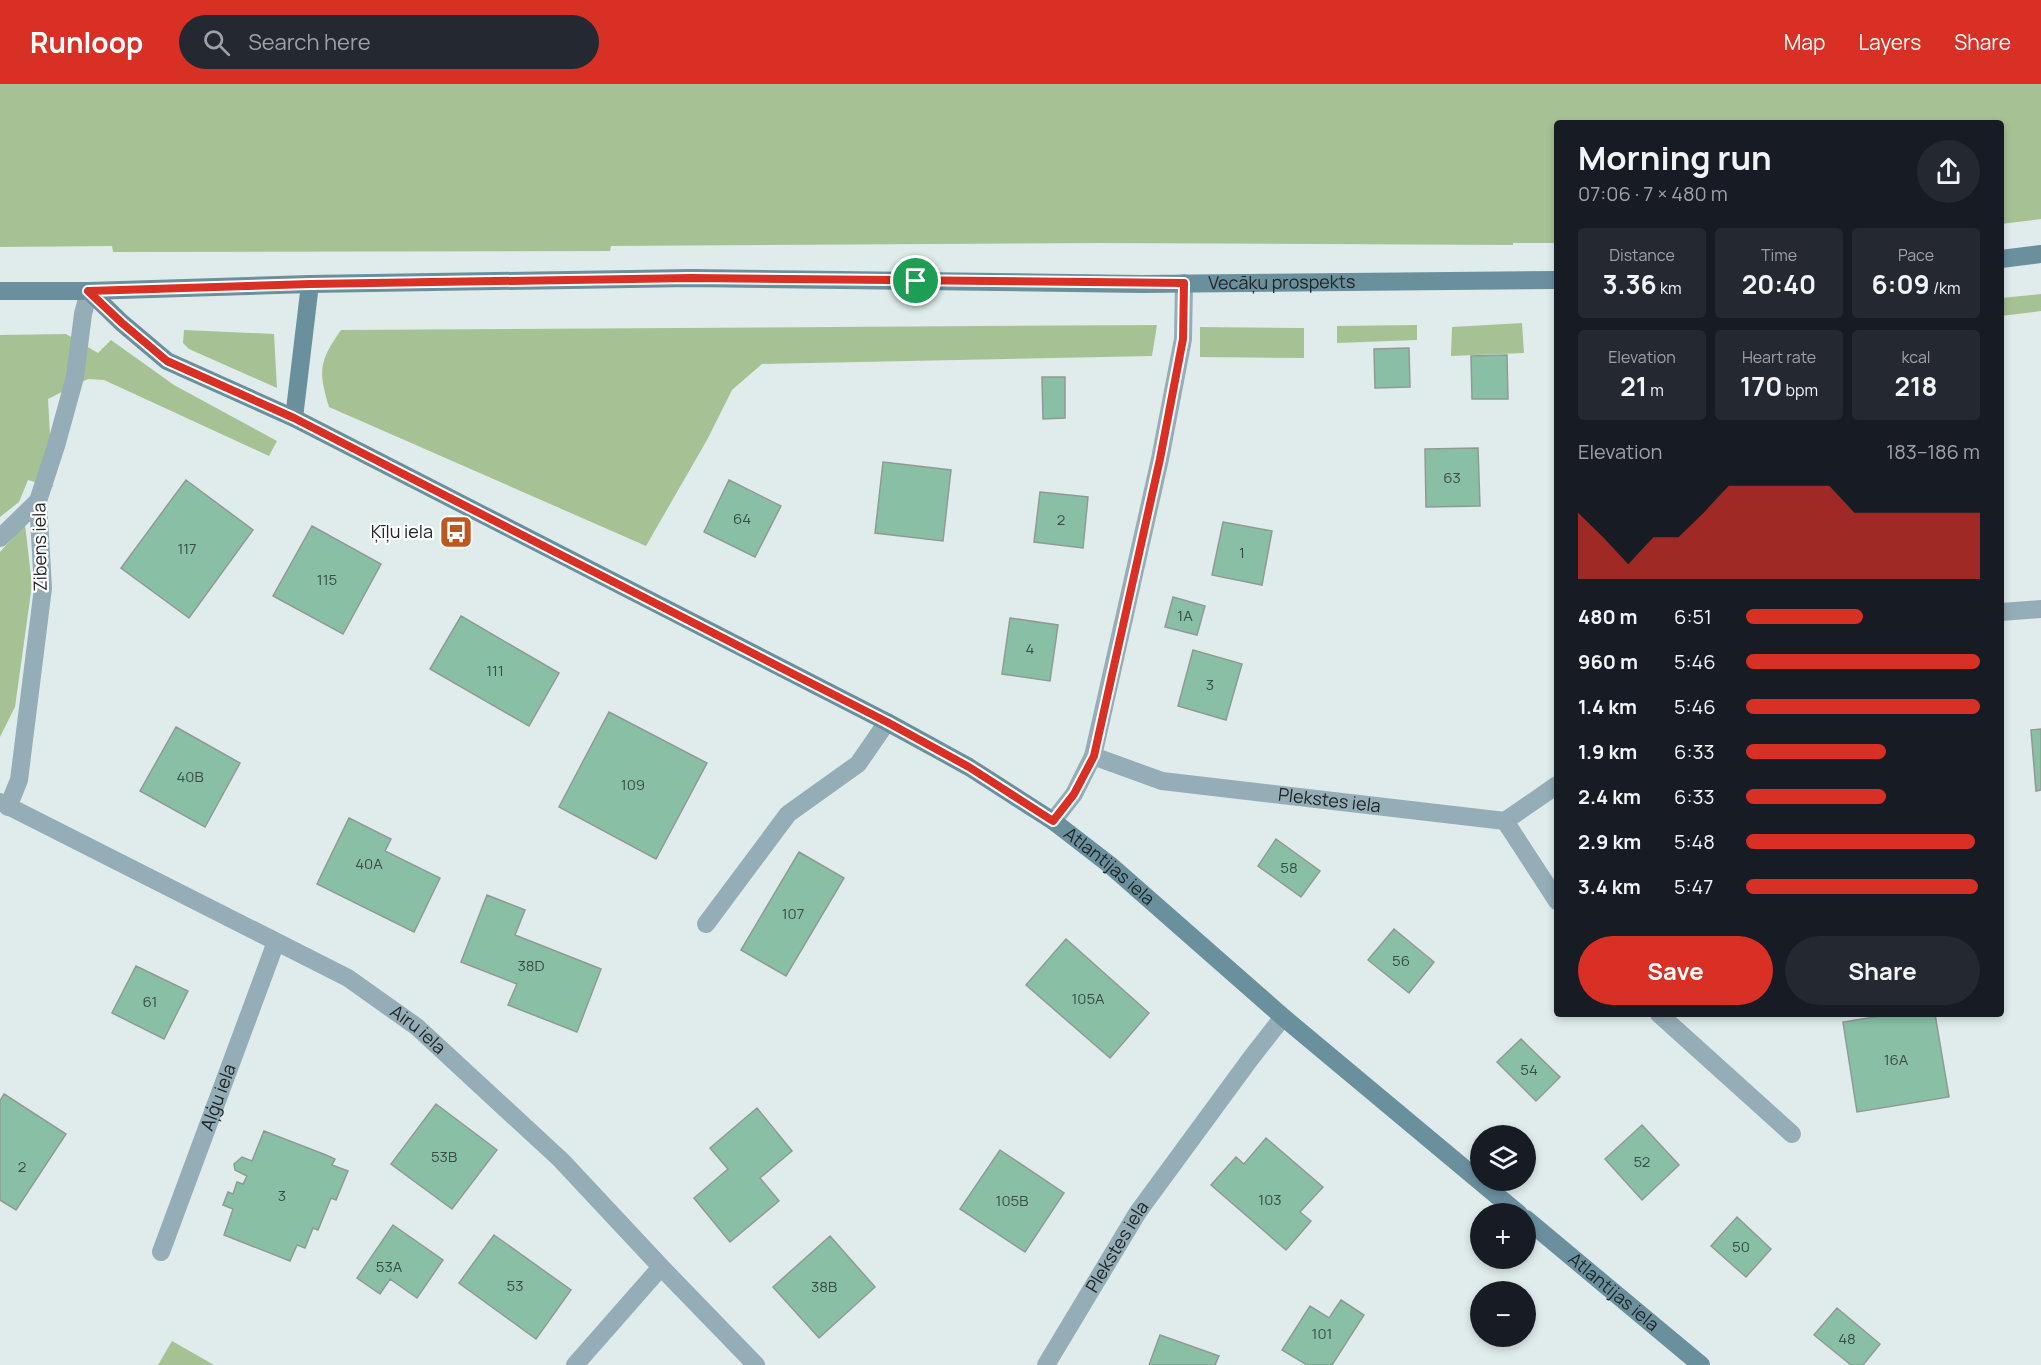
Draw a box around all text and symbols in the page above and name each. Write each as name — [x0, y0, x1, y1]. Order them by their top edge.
search box — [179, 15, 599, 69]
text: Runloop — [30, 23, 143, 61]
icon: search — [200, 26, 233, 59]
text: Search here — [248, 27, 371, 57]
text: Map — [1784, 28, 1825, 56]
text: Layers — [1858, 28, 1921, 56]
text: Share — [1954, 28, 2011, 56]
text: Morning run — [1578, 135, 1772, 180]
button: share — [1917, 140, 1980, 203]
text: 07:06 · 7 × 480 m — [1578, 180, 1728, 207]
text: Distance — [1609, 244, 1675, 266]
text: Time — [1761, 244, 1797, 266]
text: Pace — [1898, 244, 1934, 266]
pin — [890, 255, 941, 306]
icon: arrive — [899, 264, 932, 297]
text: 3.36 — [1602, 266, 1657, 302]
text: 20:40 — [1742, 266, 1816, 302]
text: 6:09 — [1871, 266, 1930, 302]
street label: Vecāķu prospekts — [1208, 269, 1356, 294]
text: km — [1657, 277, 1682, 299]
text: /km — [1930, 277, 1961, 299]
text: Elevation — [1608, 346, 1676, 368]
text: Heart rate — [1742, 346, 1816, 368]
text: kcal — [1901, 346, 1931, 368]
text: 21 — [1620, 368, 1647, 404]
text: 170 — [1740, 368, 1782, 404]
text: 218 — [1895, 368, 1937, 404]
text: m — [1647, 379, 1664, 401]
text: bpm — [1782, 379, 1818, 401]
text: Elevation — [1578, 438, 1662, 465]
text: 183–186 m — [1886, 438, 1980, 465]
house number: 63 — [1443, 467, 1461, 488]
street label: Zibens iela — [26, 502, 52, 592]
house number: 64 — [733, 508, 751, 529]
house number: 2 — [1057, 509, 1065, 530]
bus stop icon: Ķīļu iela — [438, 514, 474, 550]
place label: Ķīļu iela — [371, 519, 433, 543]
house number: 117 — [177, 538, 197, 559]
house number: 1 — [1239, 542, 1245, 563]
house number: 115 — [317, 569, 337, 590]
text: 480 m — [1578, 603, 1638, 630]
text: 6:51 — [1674, 603, 1712, 630]
house number: 1A — [1177, 605, 1193, 626]
house number: 4 — [1026, 638, 1035, 659]
text: 960 m — [1578, 648, 1638, 675]
text: 5:46 — [1674, 648, 1716, 675]
house number: 111 — [486, 660, 504, 681]
house number: 3 — [1206, 674, 1214, 695]
text: 1.4 km — [1578, 693, 1637, 720]
text: 5:46 — [1674, 693, 1716, 720]
text: 1.9 km — [1578, 738, 1637, 765]
text: 6:33 — [1674, 738, 1715, 765]
house number: 40B — [176, 766, 204, 787]
house number: 109 — [621, 774, 645, 795]
street label: Plekstes iela — [1277, 782, 1382, 817]
text: 2.4 km — [1578, 783, 1641, 810]
text: 6:33 — [1674, 783, 1715, 810]
street label: Atlantijas iela — [1059, 821, 1160, 910]
text: 2.9 km — [1578, 828, 1641, 855]
text: 5:48 — [1674, 828, 1715, 855]
house number: 40A — [355, 853, 383, 874]
house number: 58 — [1280, 857, 1298, 878]
text: 3.4 km — [1578, 873, 1641, 900]
text: 5:47 — [1674, 873, 1713, 900]
house number: 107 — [782, 903, 804, 924]
button: Save — [1578, 936, 1773, 1005]
button: Share — [1785, 936, 1980, 1005]
house number: 56 — [1392, 950, 1410, 971]
house number: 38D — [517, 955, 545, 976]
house number: 105A — [1071, 988, 1105, 1009]
house number: 61 — [143, 991, 157, 1012]
street label: Airu iela — [386, 999, 452, 1059]
house number: 16A — [1884, 1049, 1909, 1070]
house number: 54 — [1520, 1059, 1538, 1080]
street label: Aļģu iela — [194, 1060, 241, 1134]
map controls — [1470, 1125, 1536, 1347]
button: layers — [1470, 1125, 1536, 1191]
house number: 53B — [431, 1146, 457, 1167]
house number: 52 — [1634, 1151, 1650, 1172]
house number: 2 — [18, 1156, 26, 1177]
house number: 3 — [278, 1185, 286, 1206]
house number: 103 — [1258, 1189, 1282, 1210]
house number: 105B — [996, 1190, 1028, 1211]
street label: Plekstes iela — [1079, 1195, 1153, 1297]
button: + — [1470, 1203, 1536, 1269]
house number: 50 — [1732, 1236, 1750, 1257]
street label: Atlantijas iela — [1564, 1246, 1665, 1336]
house number: 53A — [376, 1256, 403, 1277]
house number: 53 — [507, 1275, 523, 1296]
house number: 38B — [811, 1276, 837, 1297]
button: − — [1470, 1281, 1536, 1347]
house number: 101 — [1312, 1323, 1332, 1344]
house number: 48 — [1838, 1328, 1856, 1349]

